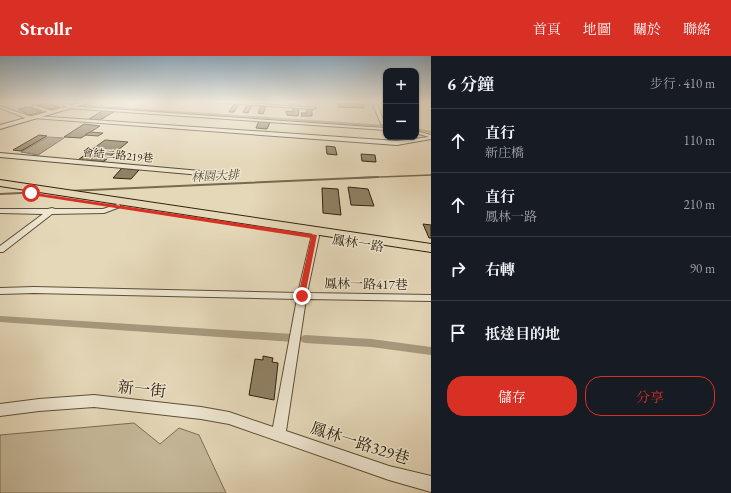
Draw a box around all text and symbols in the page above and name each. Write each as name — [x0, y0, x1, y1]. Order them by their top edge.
text: Strollr — [20, 16, 72, 41]
text: 首頁 — [533, 20, 561, 38]
text: 地圖 — [583, 20, 611, 38]
text: 關於 — [633, 20, 661, 38]
text: 聯絡 — [683, 20, 711, 38]
map controls — [383, 68, 419, 140]
button: + — [383, 68, 419, 104]
text: 6 分鐘 — [447, 73, 494, 95]
text: 步行 · 410 m — [650, 75, 715, 92]
button: − — [383, 104, 419, 140]
text: 直行 — [485, 123, 515, 142]
icon: ahead — [447, 130, 469, 152]
text: 110 m — [684, 132, 715, 149]
text: 新庄橋 — [485, 144, 524, 161]
street label: 會結二路219巷 — [82, 145, 154, 165]
water label: 林園大排 — [191, 167, 241, 185]
route start — [22, 184, 40, 202]
text: 直行 — [485, 187, 515, 206]
icon: ahead — [447, 194, 469, 216]
text: 210 m — [684, 196, 715, 213]
text: 鳳林一路 — [485, 208, 537, 225]
street label: 鳳林一路 — [331, 231, 385, 255]
icon: right — [447, 258, 469, 280]
text: 右轉 — [485, 260, 515, 279]
text: 90 m — [690, 260, 715, 277]
street label: 鳳林一路417巷 — [324, 275, 408, 293]
route end — [293, 287, 311, 305]
icon: arrive — [447, 322, 469, 344]
text: 抵達目的地 — [485, 324, 560, 343]
street label: 新一街 — [117, 376, 167, 402]
button: 儲存 — [447, 376, 577, 416]
button: 分享 — [585, 376, 715, 416]
street label: 鳳林一路329巷 — [308, 417, 412, 469]

